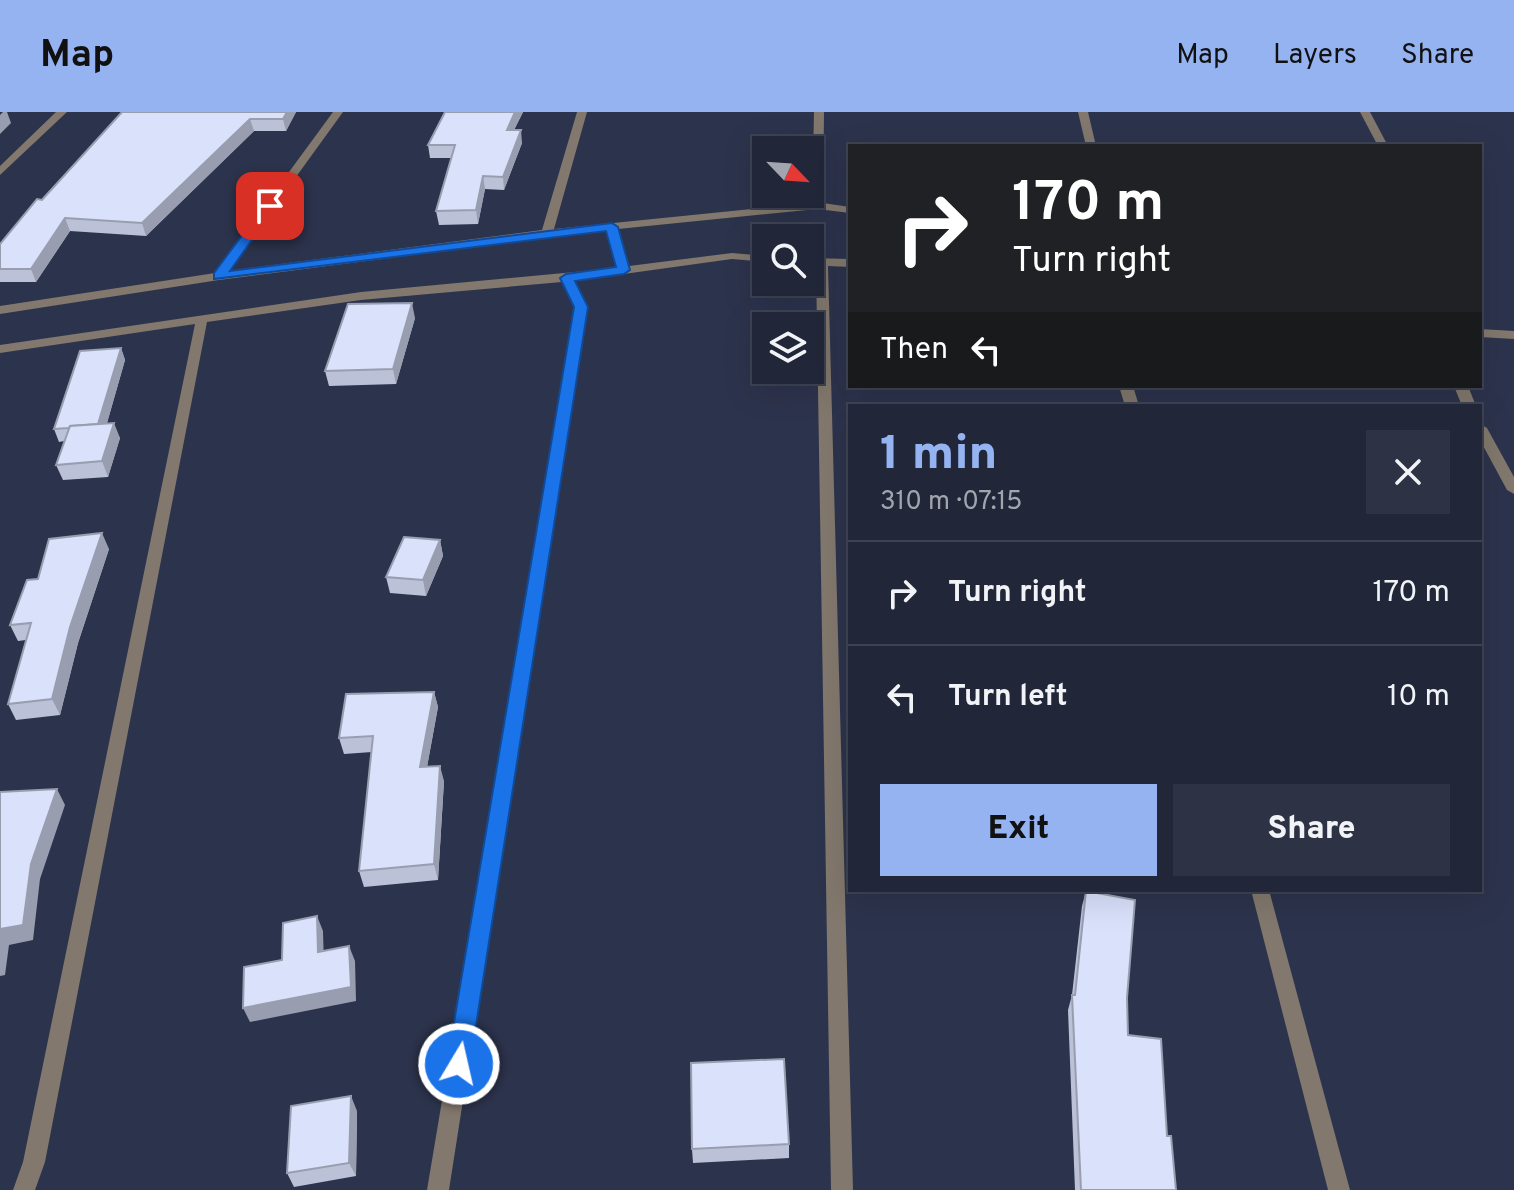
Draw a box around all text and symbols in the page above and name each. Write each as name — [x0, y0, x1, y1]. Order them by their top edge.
text: Map — [40, 32, 114, 81]
text: Map — [1176, 38, 1229, 74]
text: Layers — [1273, 38, 1357, 74]
text: Share — [1401, 38, 1474, 74]
north arrow — [752, 136, 824, 208]
map controls — [752, 136, 824, 384]
text: 170 m — [1012, 170, 1164, 240]
pin — [236, 172, 304, 240]
icon: right — [880, 176, 984, 280]
icon: arrive — [248, 184, 292, 228]
button: search — [752, 224, 824, 296]
text: Turn right — [1012, 239, 1171, 285]
button: layers — [752, 312, 824, 384]
icon: left — [964, 328, 1008, 372]
text: Then — [880, 332, 948, 369]
text: 1 min — [880, 426, 997, 486]
button: close — [1366, 430, 1450, 514]
text: 310 m · 07:15 — [880, 486, 1022, 519]
icon: right — [880, 571, 924, 615]
text: Turn right — [948, 575, 1086, 612]
text: 170 m — [1372, 575, 1450, 612]
icon: left — [880, 675, 924, 719]
text: Turn left — [948, 679, 1068, 716]
text: 10 m — [1387, 679, 1450, 716]
button: Exit — [880, 784, 1157, 876]
button: Share — [1173, 784, 1450, 876]
position arrow — [417, 1022, 501, 1106]

